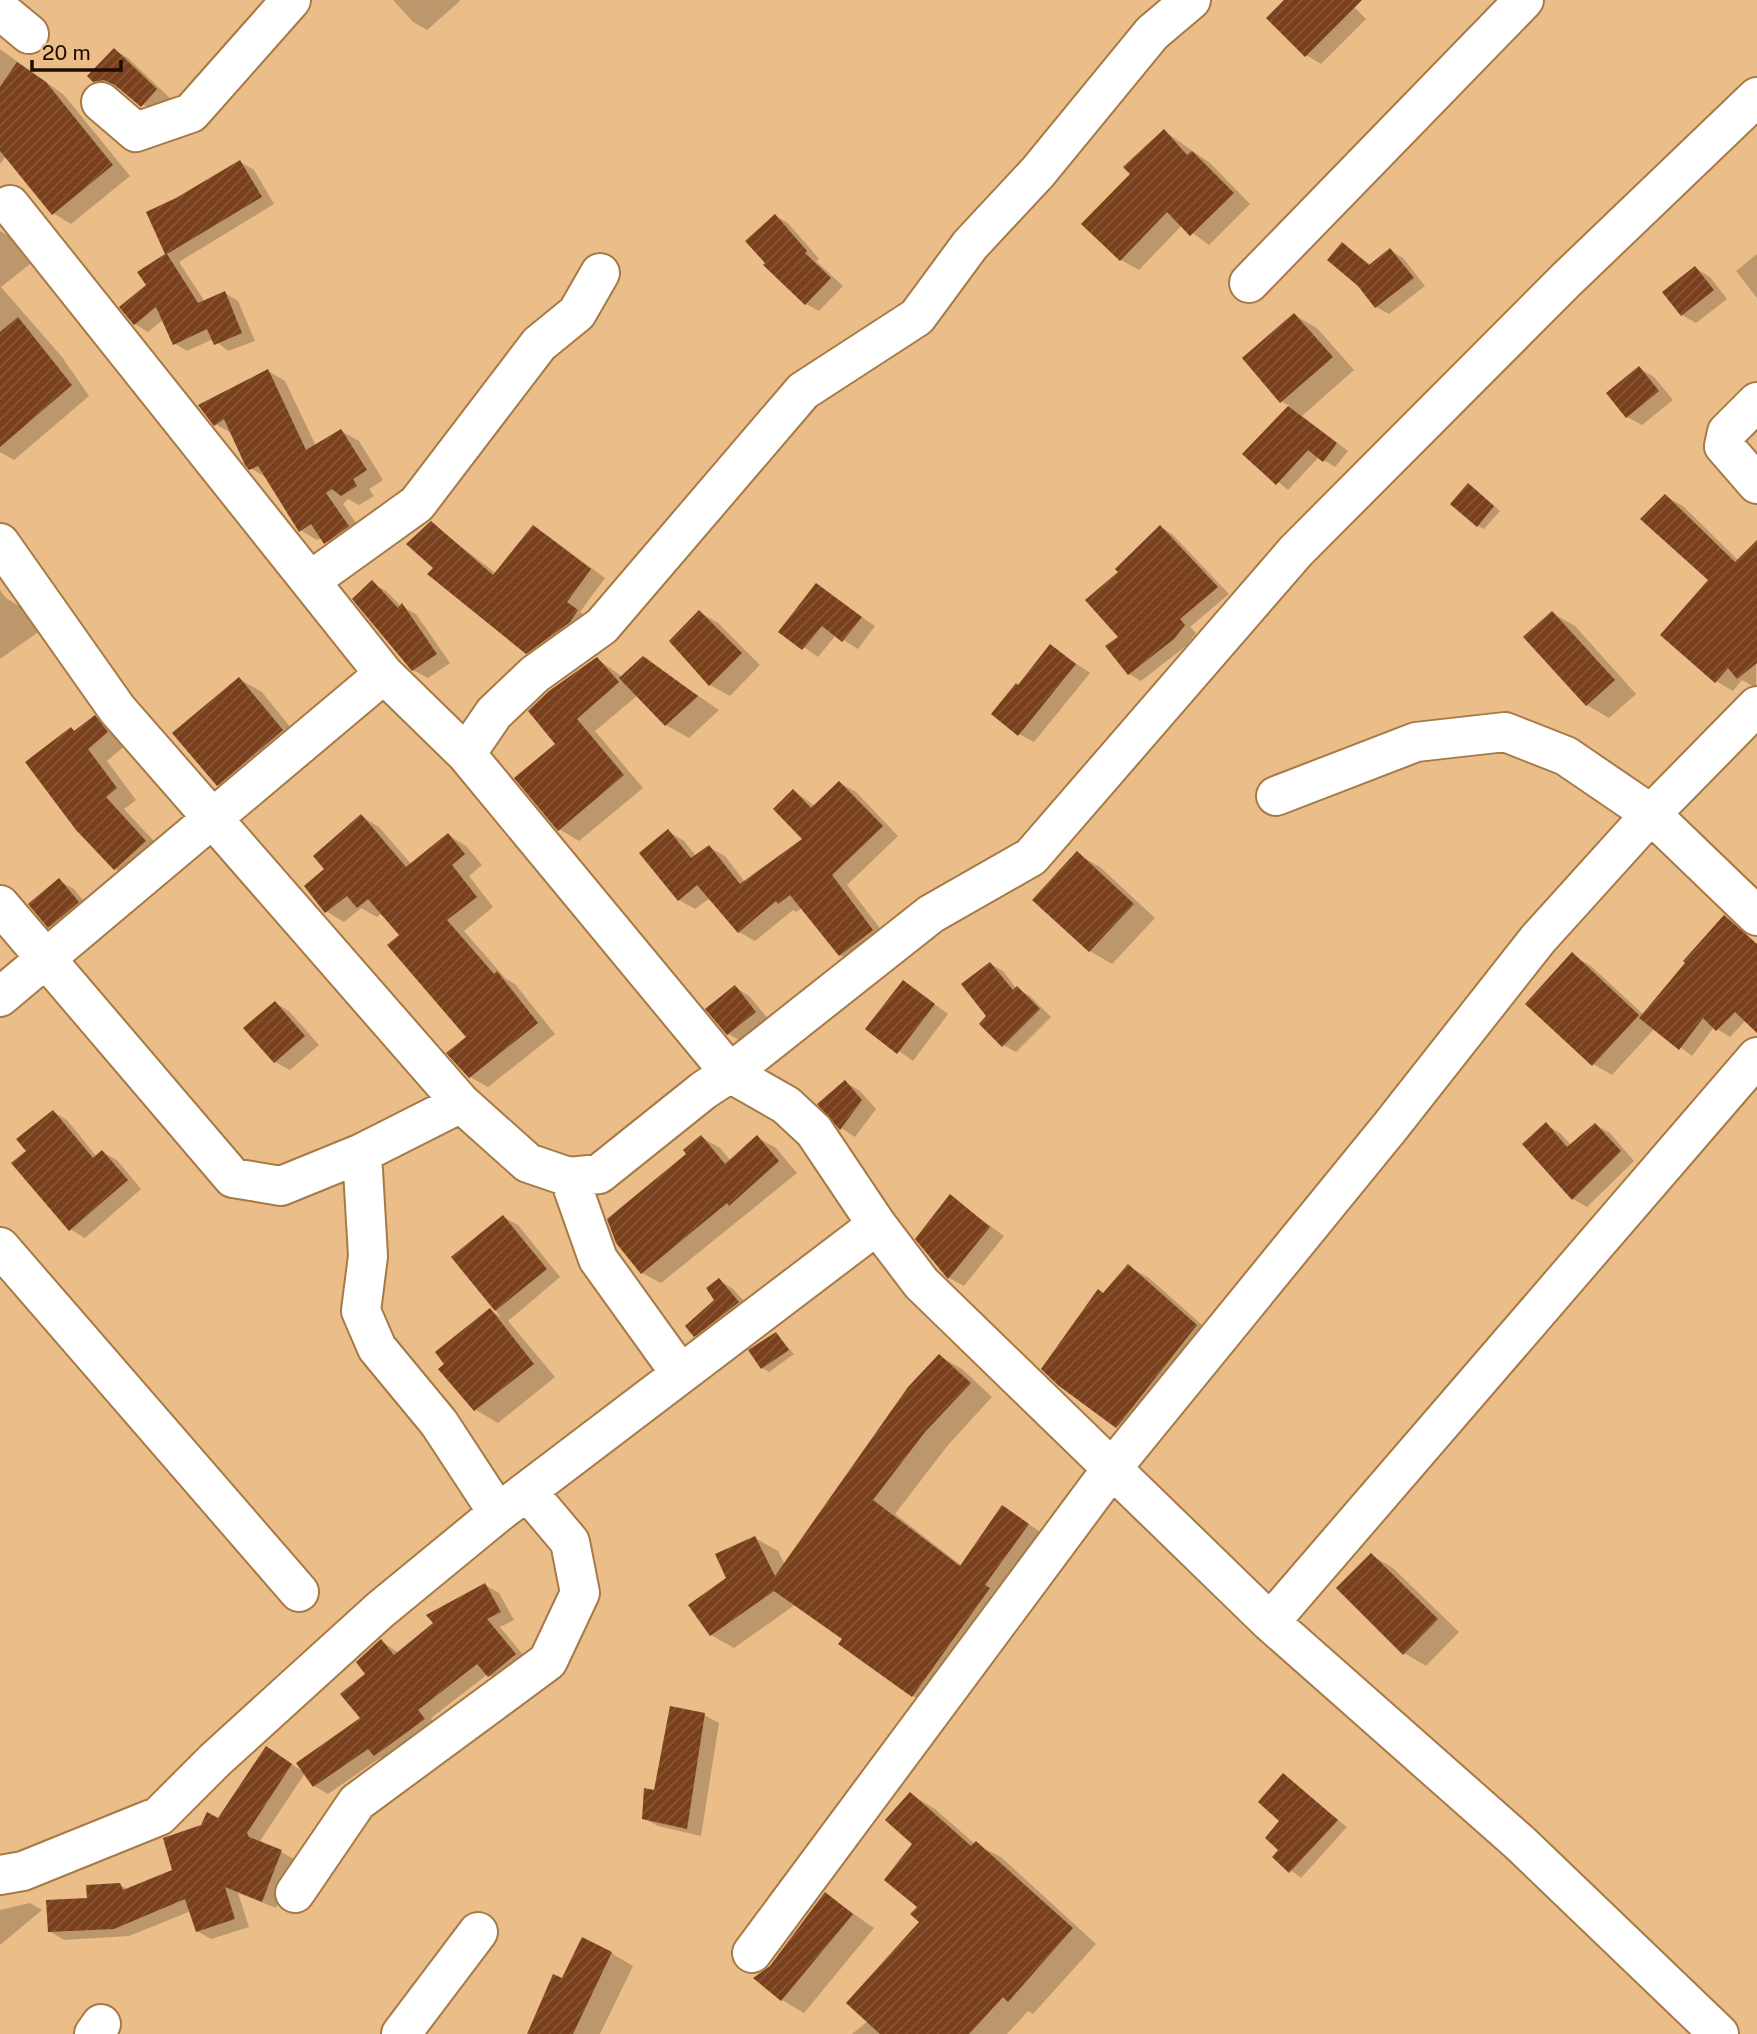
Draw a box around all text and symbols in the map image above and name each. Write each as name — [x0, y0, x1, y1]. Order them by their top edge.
scale bar — [32, 28, 121, 72]
text: 20 m — [42, 40, 91, 65]

